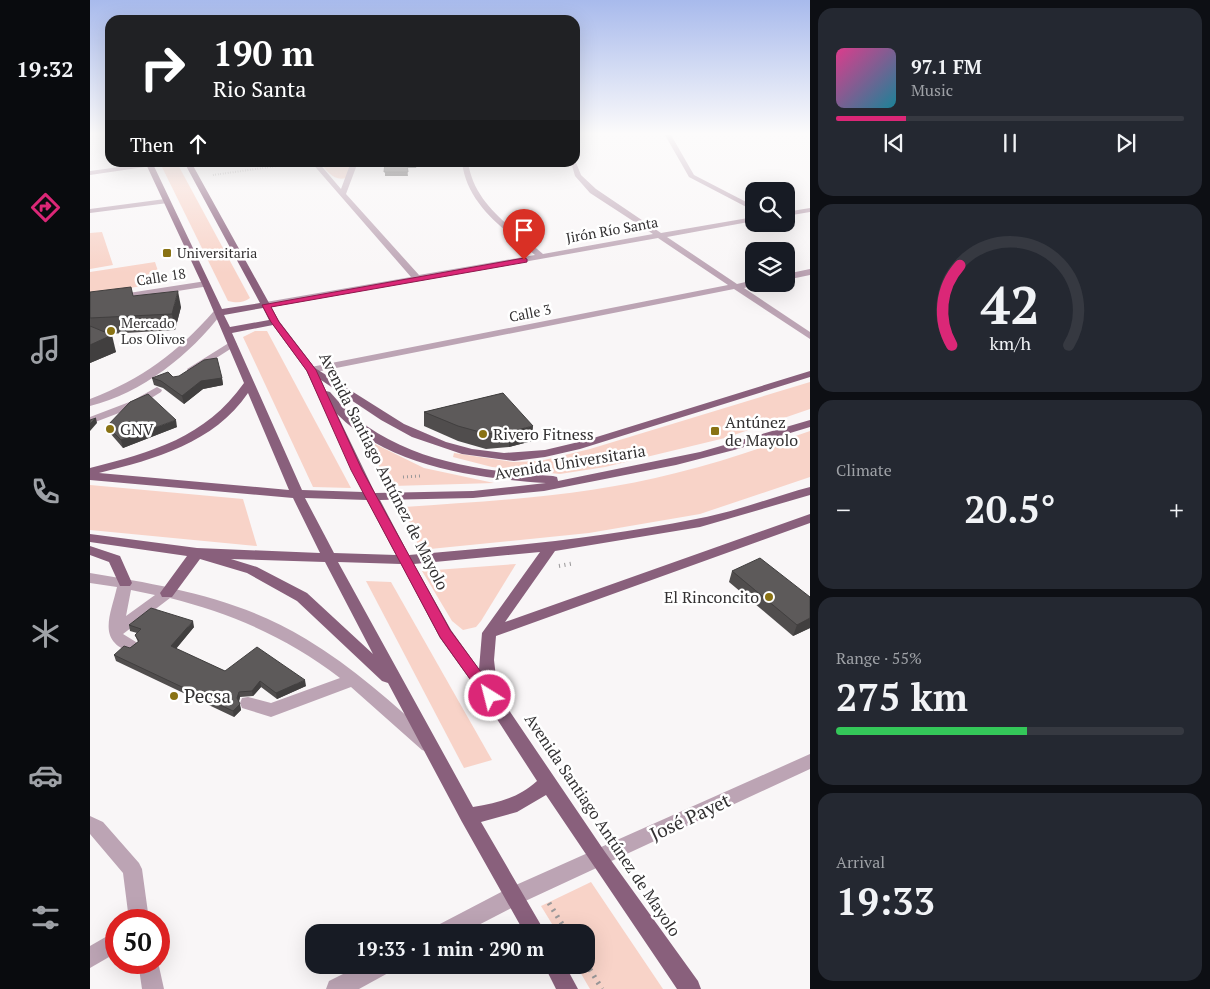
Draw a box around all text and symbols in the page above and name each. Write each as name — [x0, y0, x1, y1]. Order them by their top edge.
text: 190 m — [213, 30, 314, 76]
icon: right — [130, 35, 195, 100]
text: 19:32 — [16, 54, 74, 83]
text: 97.1 FM — [911, 54, 982, 79]
text: Rio Santa — [213, 74, 306, 103]
text: Music — [911, 79, 953, 101]
icon: previous — [880, 129, 908, 157]
icon: pause — [996, 129, 1024, 157]
icon: next — [1112, 129, 1140, 157]
icon: ahead — [184, 130, 212, 158]
text: Then — [130, 132, 174, 157]
map controls — [745, 182, 795, 292]
button: search — [745, 182, 795, 232]
icon: directions — [28, 190, 63, 225]
pin — [503, 209, 545, 260]
street label: Jirón Río Santa — [564, 212, 659, 247]
icon: arrive — [510, 216, 538, 244]
button: layers — [745, 242, 795, 292]
place label: Universitaria — [177, 243, 257, 262]
marker: Universitaria — [161, 247, 173, 259]
street label: Calle 18 — [135, 263, 187, 290]
text: 42 — [981, 270, 1039, 339]
street label: Calle 3 — [507, 299, 553, 326]
place label: Mercado Los Olivos — [121, 313, 185, 348]
marker: Mercado Los Olivos — [105, 325, 117, 337]
text: km/h — [989, 331, 1031, 355]
icon: music — [28, 332, 63, 367]
street label: Avenida Santiago Antúnez de Mayolo — [314, 348, 454, 594]
place label: Antúnez de Mayolo — [725, 411, 798, 451]
place label: GNV — [120, 418, 154, 440]
marker: GNV — [104, 423, 116, 435]
place label: Rivero Fitness — [493, 423, 594, 445]
marker: Antúnez de Mayolo — [709, 425, 721, 437]
marker: Rivero Fitness — [477, 428, 489, 440]
street label: Avenida Universitaria — [493, 439, 647, 485]
text: Climate — [836, 459, 892, 481]
icon: phone — [28, 474, 63, 509]
text: 20.5° — [964, 484, 1056, 534]
text: − — [836, 491, 851, 528]
text: + — [1169, 491, 1184, 528]
place label: El Rinconcito — [664, 586, 759, 608]
marker: El Rinconcito — [763, 591, 775, 603]
icon: climate — [28, 616, 63, 651]
text: Range · 55% — [836, 647, 922, 669]
position arrow — [463, 669, 515, 721]
text: 275 km — [836, 672, 968, 722]
place label: Pecsa — [184, 683, 231, 708]
marker: Pecsa — [168, 690, 180, 702]
street label: Avenida Santiago Antúnez de Mayolo — [520, 709, 686, 941]
icon: car — [28, 758, 63, 793]
street label: José Payet — [645, 787, 734, 846]
text: Arrival — [836, 851, 885, 873]
text: 19:33 — [836, 876, 935, 926]
icon: filters — [28, 900, 63, 935]
speed limit sign: 50 — [105, 909, 170, 974]
text: 19:33 · 1 min · 290 m — [356, 936, 544, 961]

